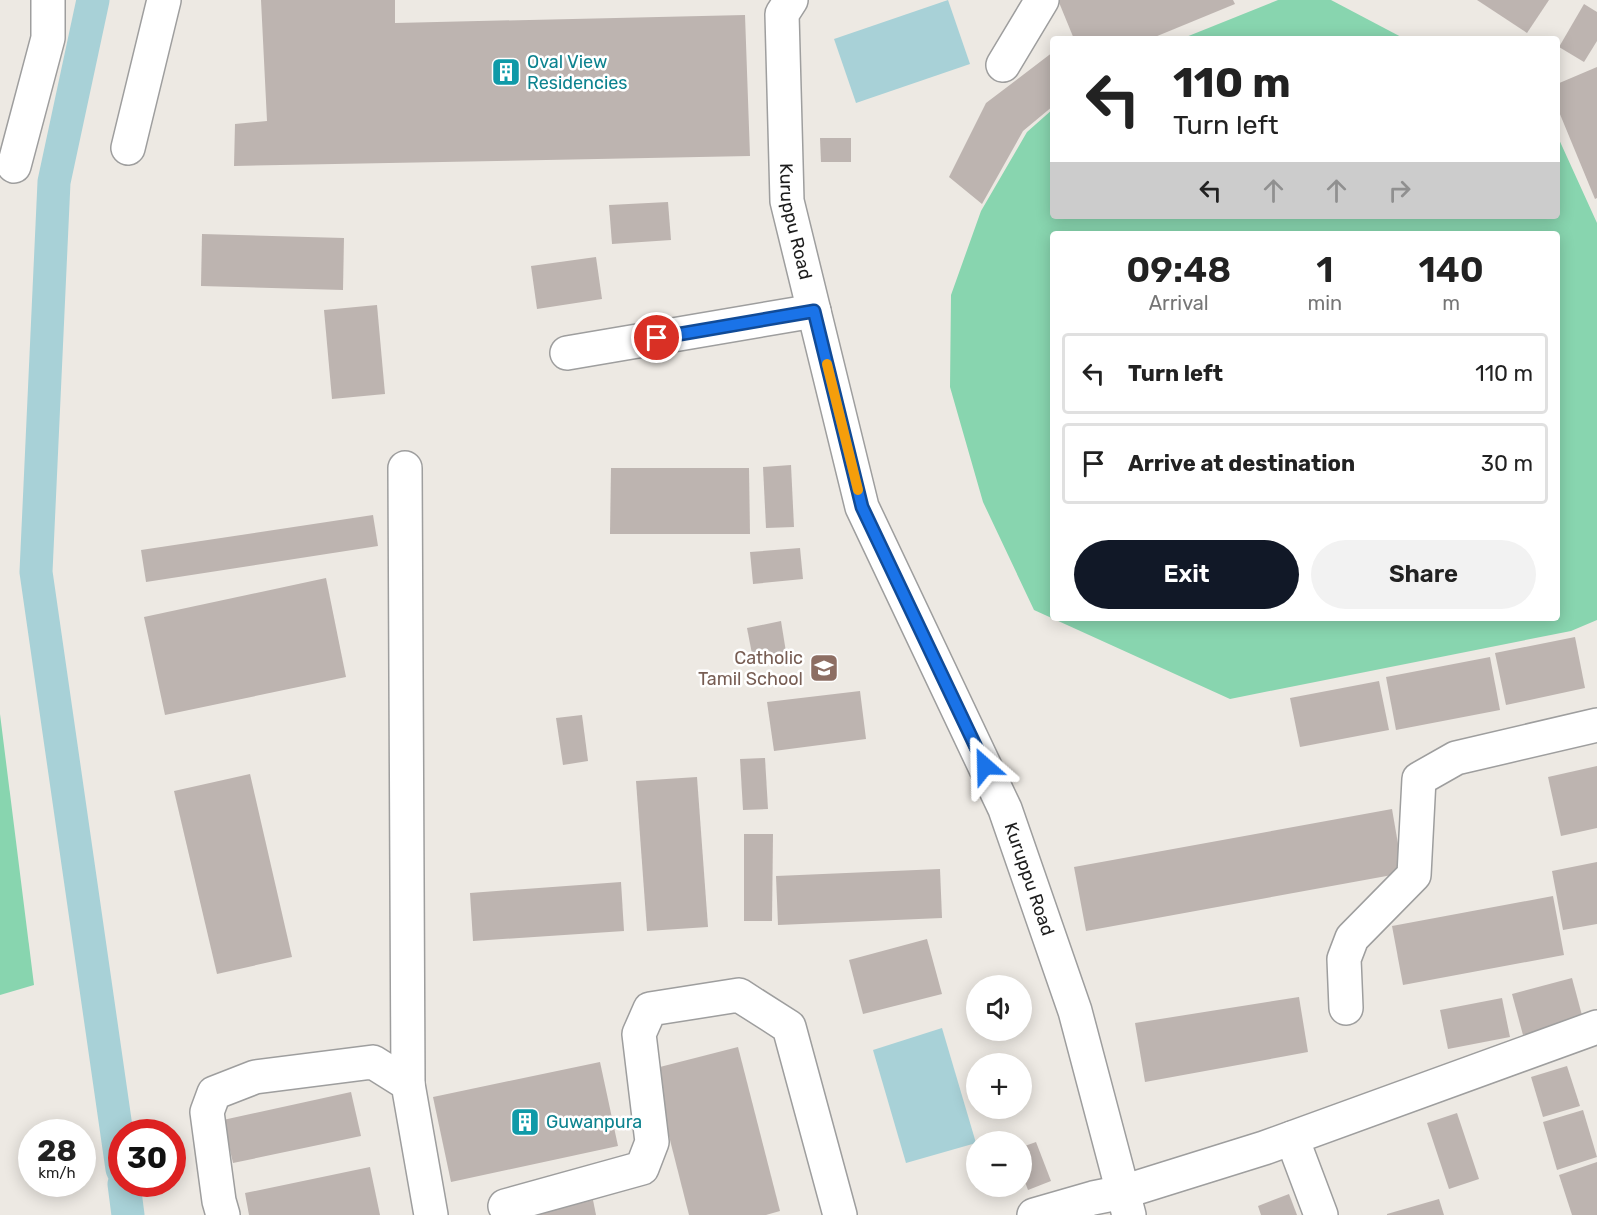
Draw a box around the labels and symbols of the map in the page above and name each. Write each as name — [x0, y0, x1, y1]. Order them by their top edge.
place label: Oval View Residencies — [527, 51, 628, 94]
building icon: Oval View Residencies — [490, 56, 522, 88]
street label: Kuruppu Road — [775, 163, 817, 282]
pin — [631, 312, 682, 363]
place label: Catholic Tamil School — [698, 647, 803, 690]
school or university icon: Catholic Tamil School — [808, 652, 840, 684]
position arrow — [953, 734, 1017, 798]
street label: Kuruppu Road — [999, 819, 1059, 939]
building icon: Guwanpura — [509, 1106, 541, 1138]
place label: Guwanpura — [546, 1111, 642, 1133]
speed limit sign: 30 — [108, 1119, 186, 1197]

